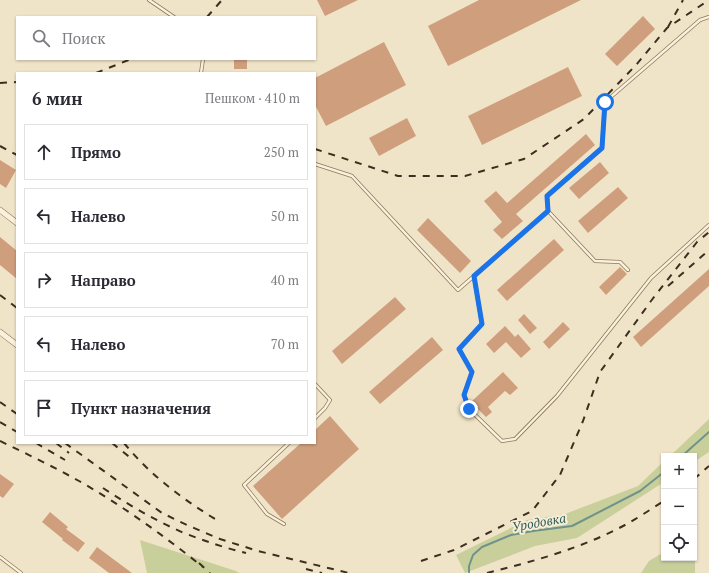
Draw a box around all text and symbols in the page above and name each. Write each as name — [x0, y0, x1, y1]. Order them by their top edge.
search box — [16, 16, 316, 60]
icon: search — [30, 27, 52, 49]
text: Поиск — [62, 28, 105, 48]
text: 6 мин — [32, 87, 82, 110]
text: Пешком · 410 m — [205, 89, 300, 107]
route start — [596, 93, 614, 111]
icon: ahead — [33, 141, 55, 163]
text: Прямо — [71, 142, 121, 162]
text: 250 m — [264, 143, 299, 161]
icon: left — [33, 205, 55, 227]
text: Налево — [71, 206, 125, 226]
text: 50 m — [271, 207, 299, 225]
icon: right — [33, 269, 55, 291]
text: Направо — [71, 270, 136, 290]
text: 40 m — [271, 271, 299, 289]
icon: left — [33, 333, 55, 355]
text: Налево — [71, 334, 125, 354]
text: 70 m — [271, 335, 299, 353]
icon: arrive — [33, 397, 55, 419]
text: Пункт назначения — [71, 398, 211, 418]
route end — [460, 400, 478, 418]
map controls — [661, 453, 697, 561]
button: + — [661, 453, 697, 489]
button: − — [661, 489, 697, 525]
water label: Уродовка — [511, 508, 567, 536]
button: locate — [661, 525, 697, 561]

